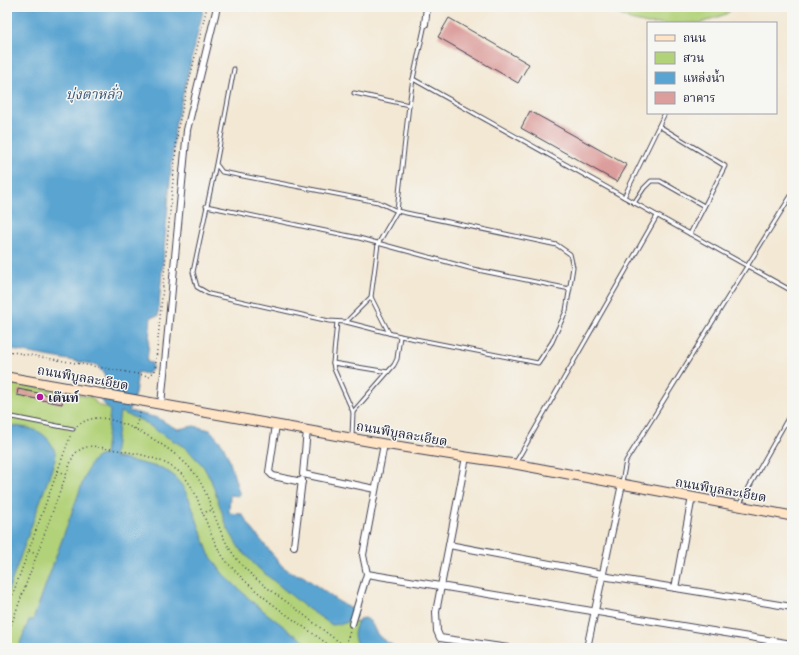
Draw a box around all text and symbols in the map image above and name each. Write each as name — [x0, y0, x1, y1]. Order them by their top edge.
legend — [647, 22, 777, 114]
text: ถนน — [683, 31, 706, 46]
text: สวน — [683, 51, 705, 66]
text: แหล่งน้ำ — [683, 69, 725, 86]
water label: บุ่งตาหลั่ว — [66, 84, 123, 104]
text: อาคาร — [683, 91, 715, 106]
street label: ถนนพิบูลละเอียด — [36, 362, 130, 394]
place label: เต๊นท์ — [48, 390, 80, 406]
marker: เต๊นท์ — [35, 392, 45, 402]
street label: ถนนพิบูลละเอียด — [355, 418, 449, 450]
street label: ถนนพิบูลละเอียด — [674, 474, 768, 506]

